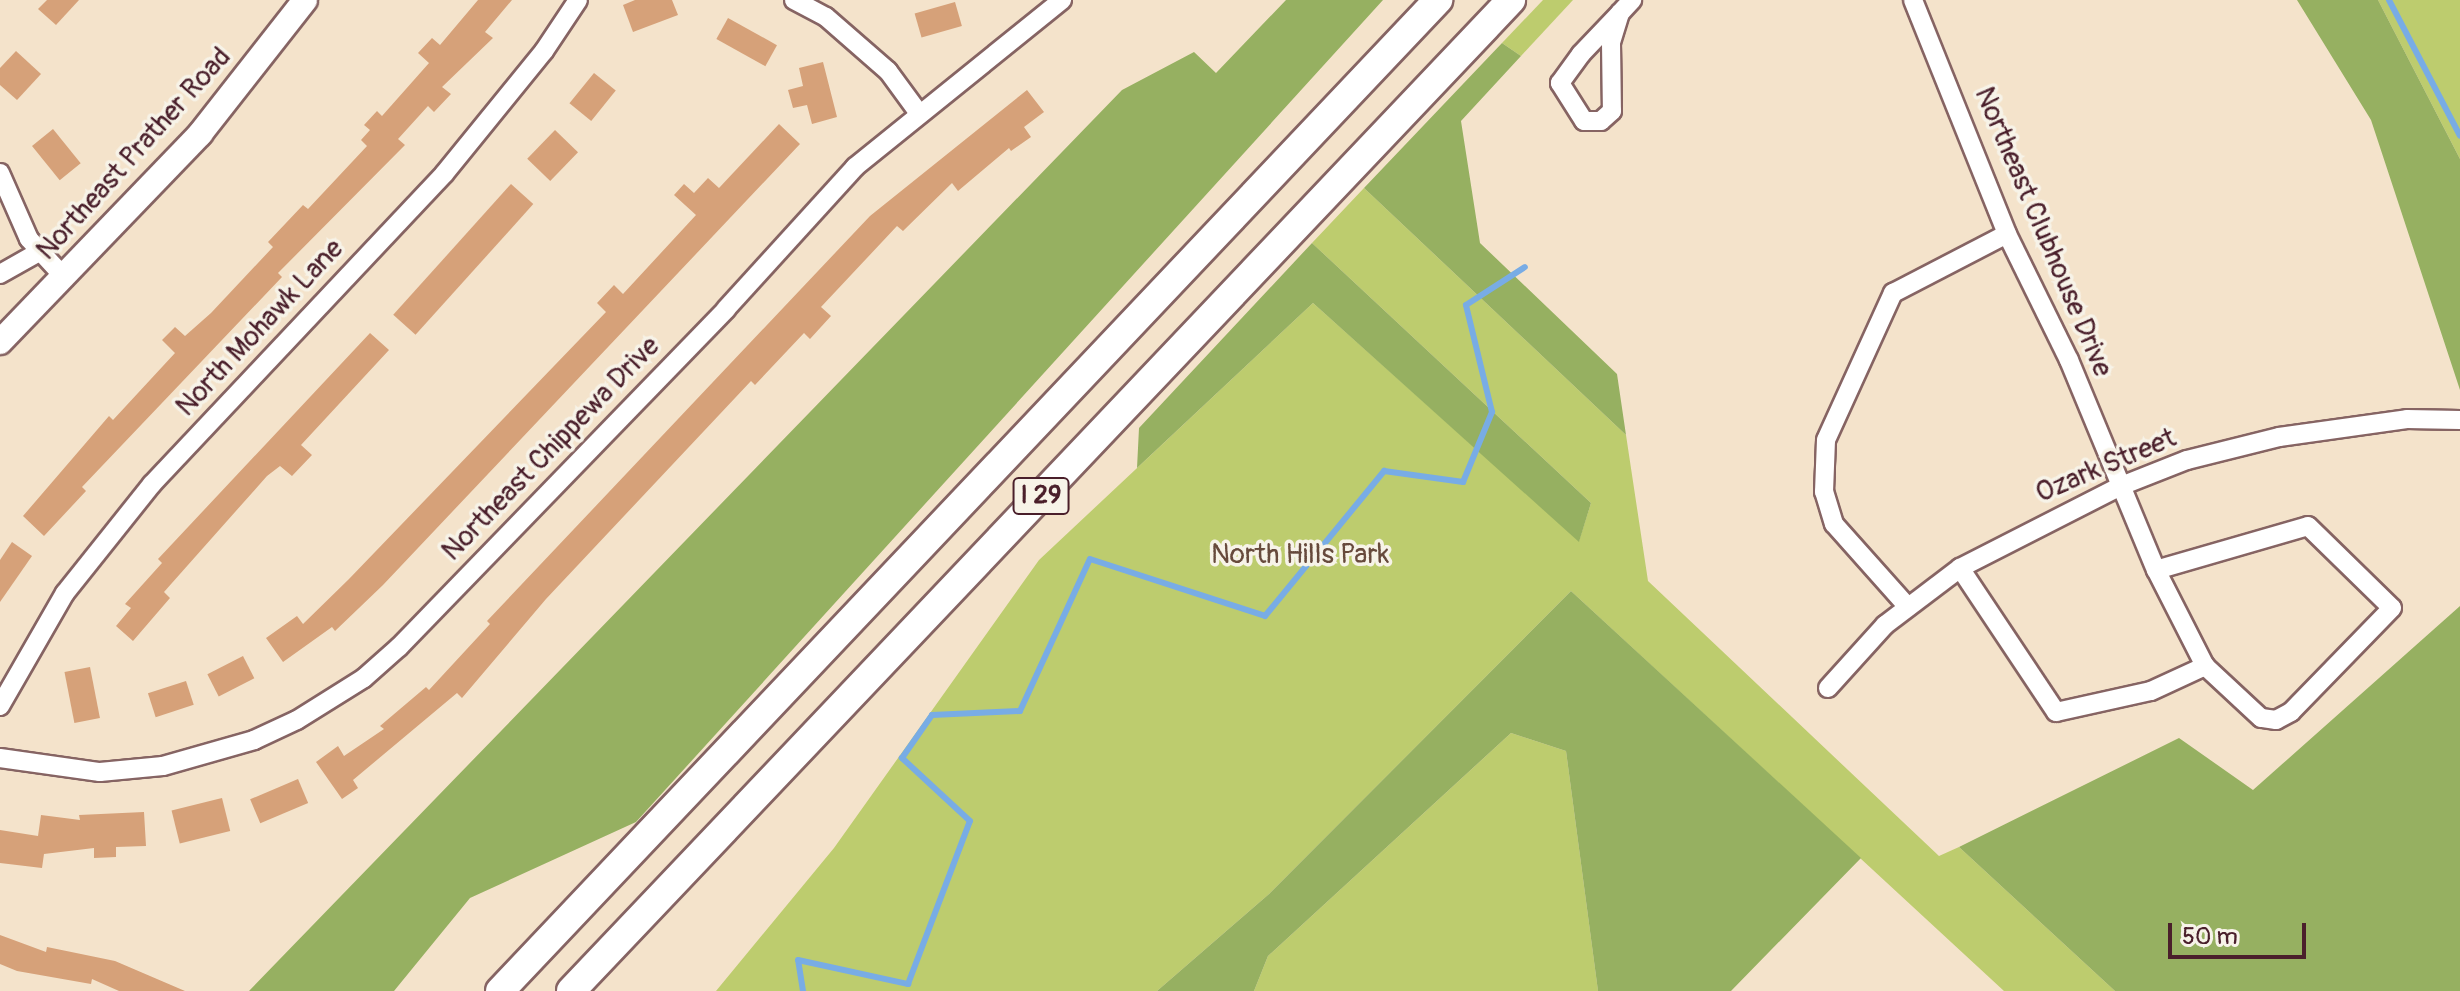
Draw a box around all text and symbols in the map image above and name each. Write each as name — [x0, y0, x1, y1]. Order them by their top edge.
street label: Northeast Prather Road — [30, 41, 238, 267]
street label: Northeast Clubhouse Drive — [1967, 82, 2119, 382]
street label: North Mohawk Lane — [169, 232, 351, 424]
street label: Northeast Chippewa Drive — [435, 330, 667, 568]
street label: Ozark Street — [2031, 421, 2181, 511]
road number: I 29 — [1011, 474, 1071, 518]
park label: North Hills Park — [1211, 538, 1389, 572]
scale bar — [2172, 907, 2310, 957]
text: 50 m — [2182, 922, 2238, 951]

